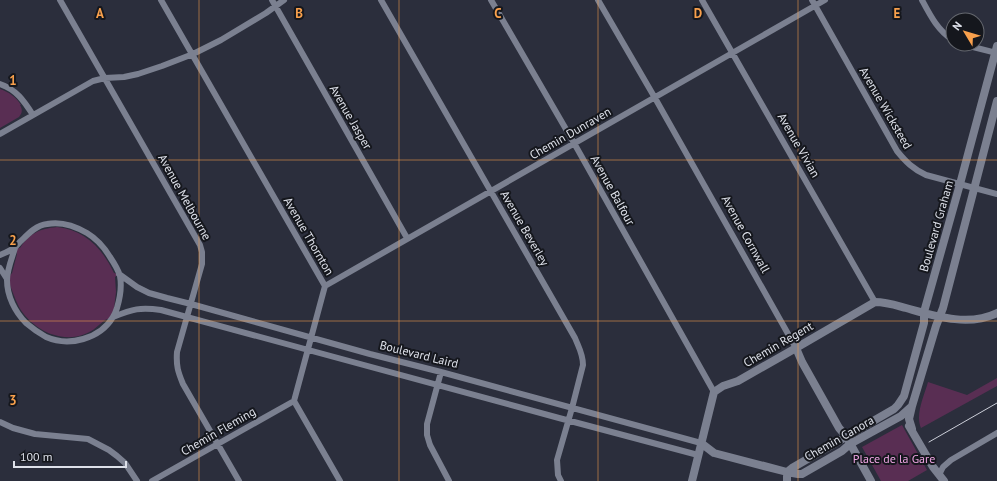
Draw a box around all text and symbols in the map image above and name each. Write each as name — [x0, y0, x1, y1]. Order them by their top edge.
text: A — [96, 5, 104, 22]
text: B — [295, 5, 303, 22]
text: C — [494, 5, 502, 22]
text: D — [694, 5, 702, 22]
text: E — [894, 5, 901, 22]
north arrow — [945, 12, 985, 52]
text: N — [949, 19, 965, 33]
street label: Avenue Wicksteed — [856, 64, 916, 152]
text: 1 — [9, 72, 17, 89]
street label: Avenue Jasper — [327, 82, 375, 152]
street label: Chemin Dunraven — [527, 104, 613, 162]
street label: Avenue Vivian — [775, 110, 823, 180]
street label: Avenue Melbourne — [155, 151, 215, 243]
street label: Avenue Balfour — [588, 152, 638, 228]
street label: Boulevard Graham — [916, 179, 956, 273]
street label: Avenue Beverley — [497, 188, 553, 269]
street label: Avenue Cornwall — [719, 193, 774, 276]
street label: Avenue Thornton — [281, 194, 337, 278]
text: 2 — [9, 232, 17, 249]
street label: Chemin Regent — [740, 318, 816, 370]
street label: Boulevard Laird — [378, 337, 460, 371]
text: 3 — [9, 392, 17, 409]
street label: Chemin Fleming — [178, 404, 258, 458]
street label: Chemin Canora — [802, 412, 877, 464]
scale bar — [14, 443, 126, 469]
text: 100 m — [20, 449, 53, 464]
park label: Place de la Gare — [853, 451, 935, 466]

